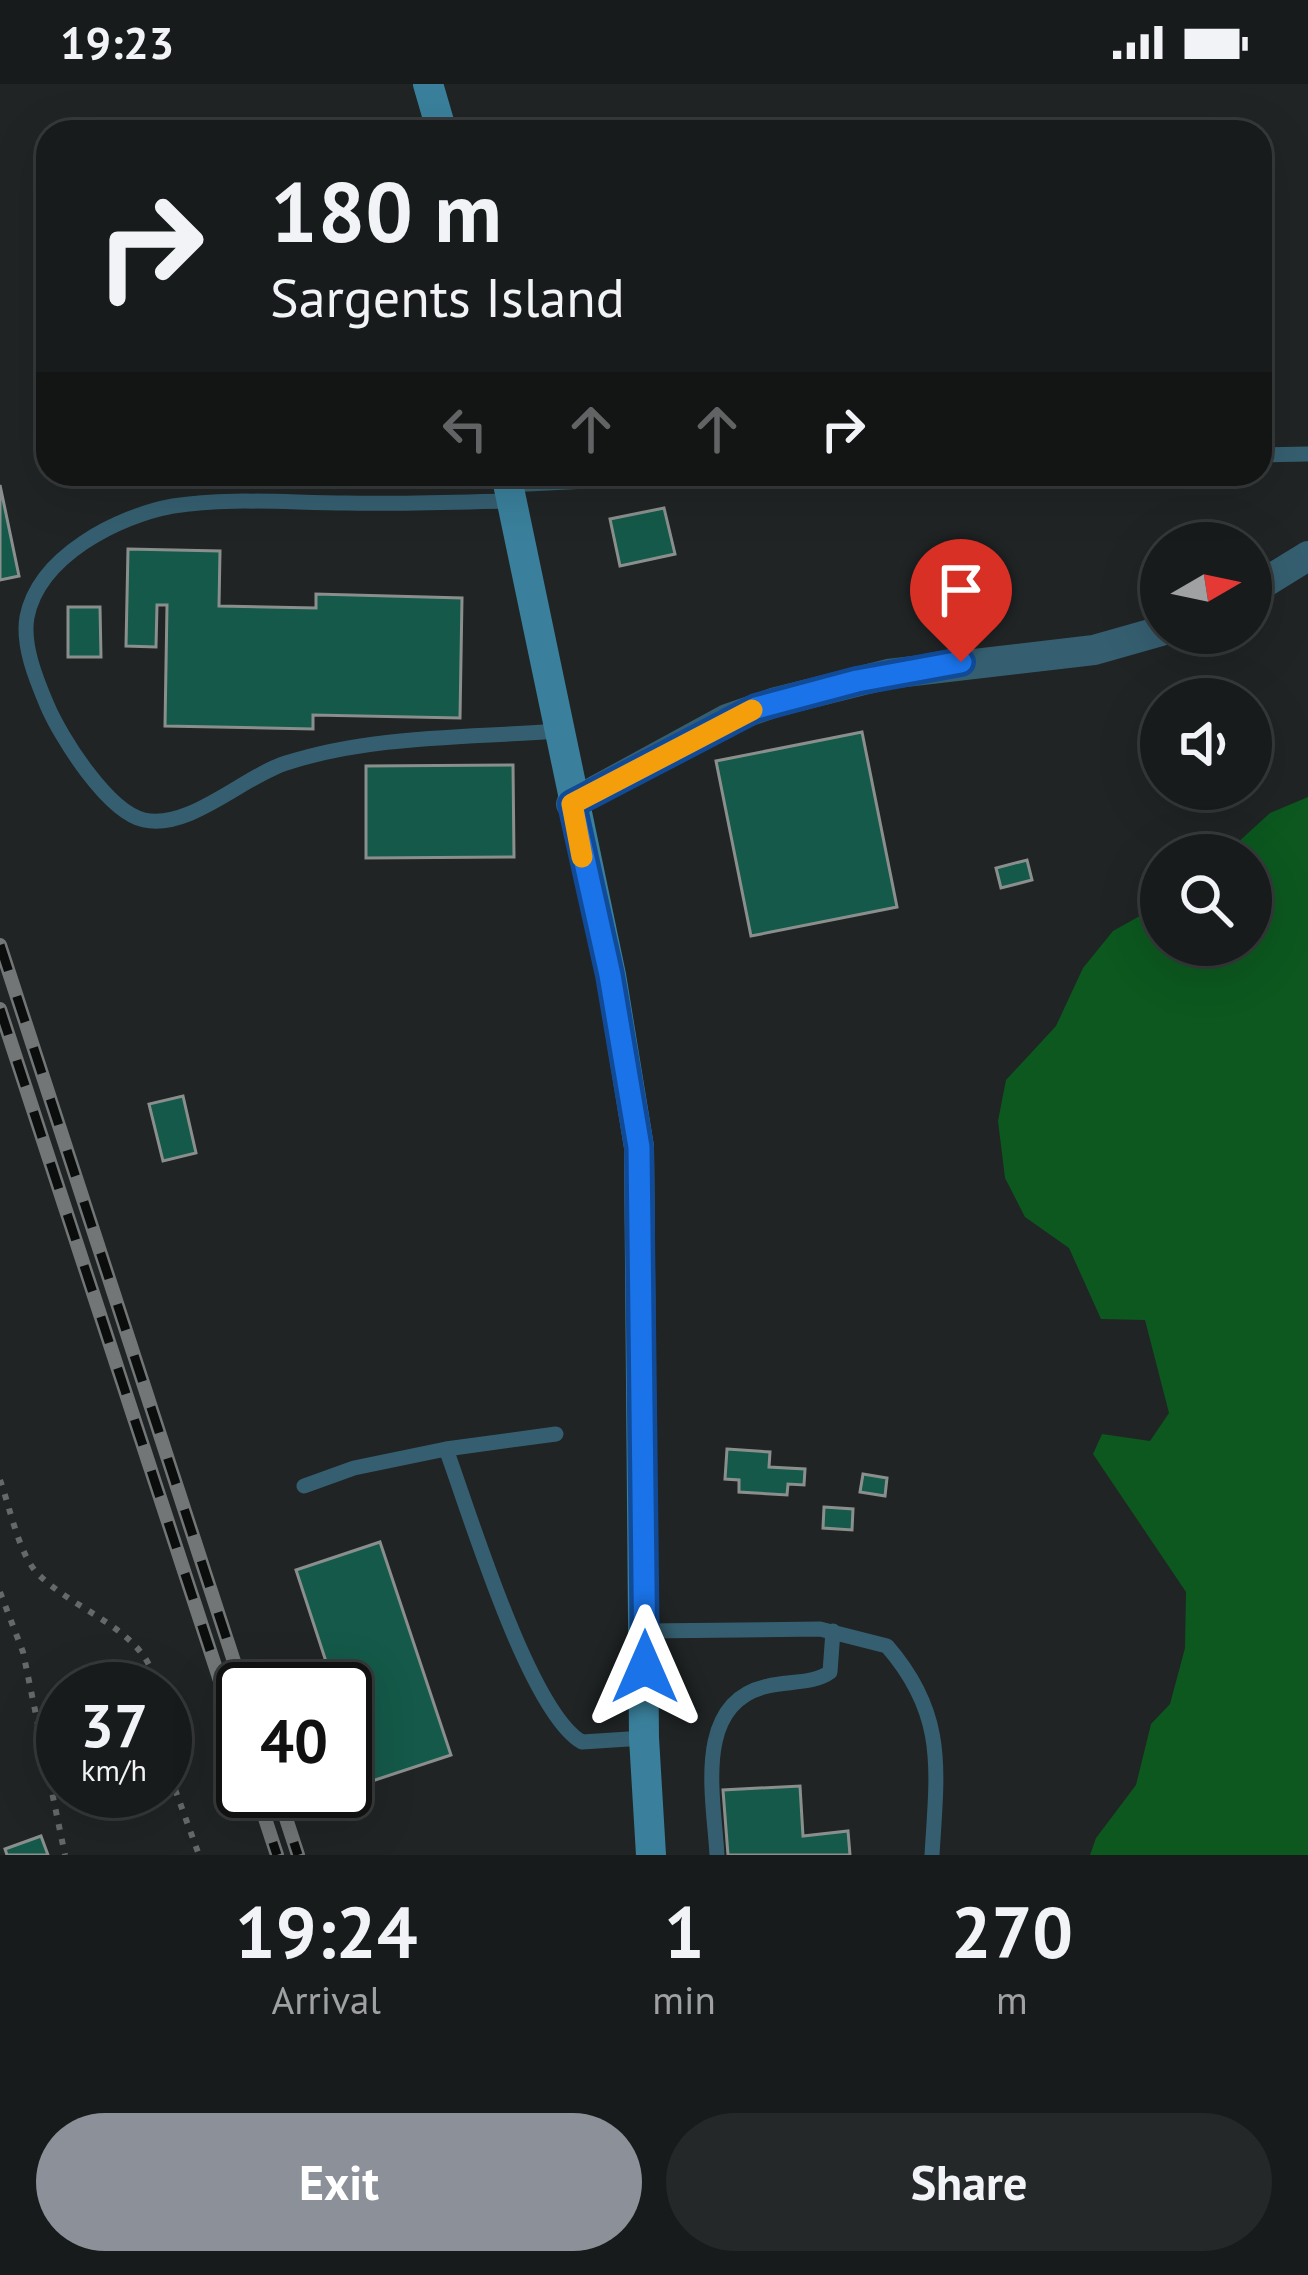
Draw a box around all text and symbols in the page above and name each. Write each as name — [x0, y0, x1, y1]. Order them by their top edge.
text: 19:23 — [60, 13, 174, 71]
text: 180 m — [270, 156, 502, 265]
icon: right — [72, 168, 228, 324]
text: Sargents Island — [270, 262, 625, 332]
icon: left — [432, 396, 498, 462]
icon: ahead — [558, 396, 624, 462]
icon: ahead — [684, 396, 750, 462]
icon: right — [810, 396, 876, 462]
north arrow — [1140, 522, 1272, 654]
map controls — [1140, 522, 1272, 966]
pin — [910, 539, 1012, 662]
icon: arrive — [928, 557, 994, 623]
button: sound — [1140, 678, 1272, 810]
button: search — [1140, 834, 1272, 966]
position arrow — [582, 1604, 708, 1730]
speed limit sign: 40 — [216, 1662, 372, 1818]
text: 37 — [80, 1686, 148, 1764]
text: km/h — [81, 1750, 147, 1789]
text: 19:24 — [235, 1885, 418, 1978]
text: 1 — [664, 1885, 705, 1978]
text: 270 — [951, 1885, 1073, 1978]
text: Arrival — [272, 1974, 381, 2025]
text: min — [652, 1974, 716, 2025]
text: m — [996, 1974, 1028, 2025]
button: Exit — [36, 2113, 642, 2251]
button: Share — [666, 2113, 1272, 2251]

